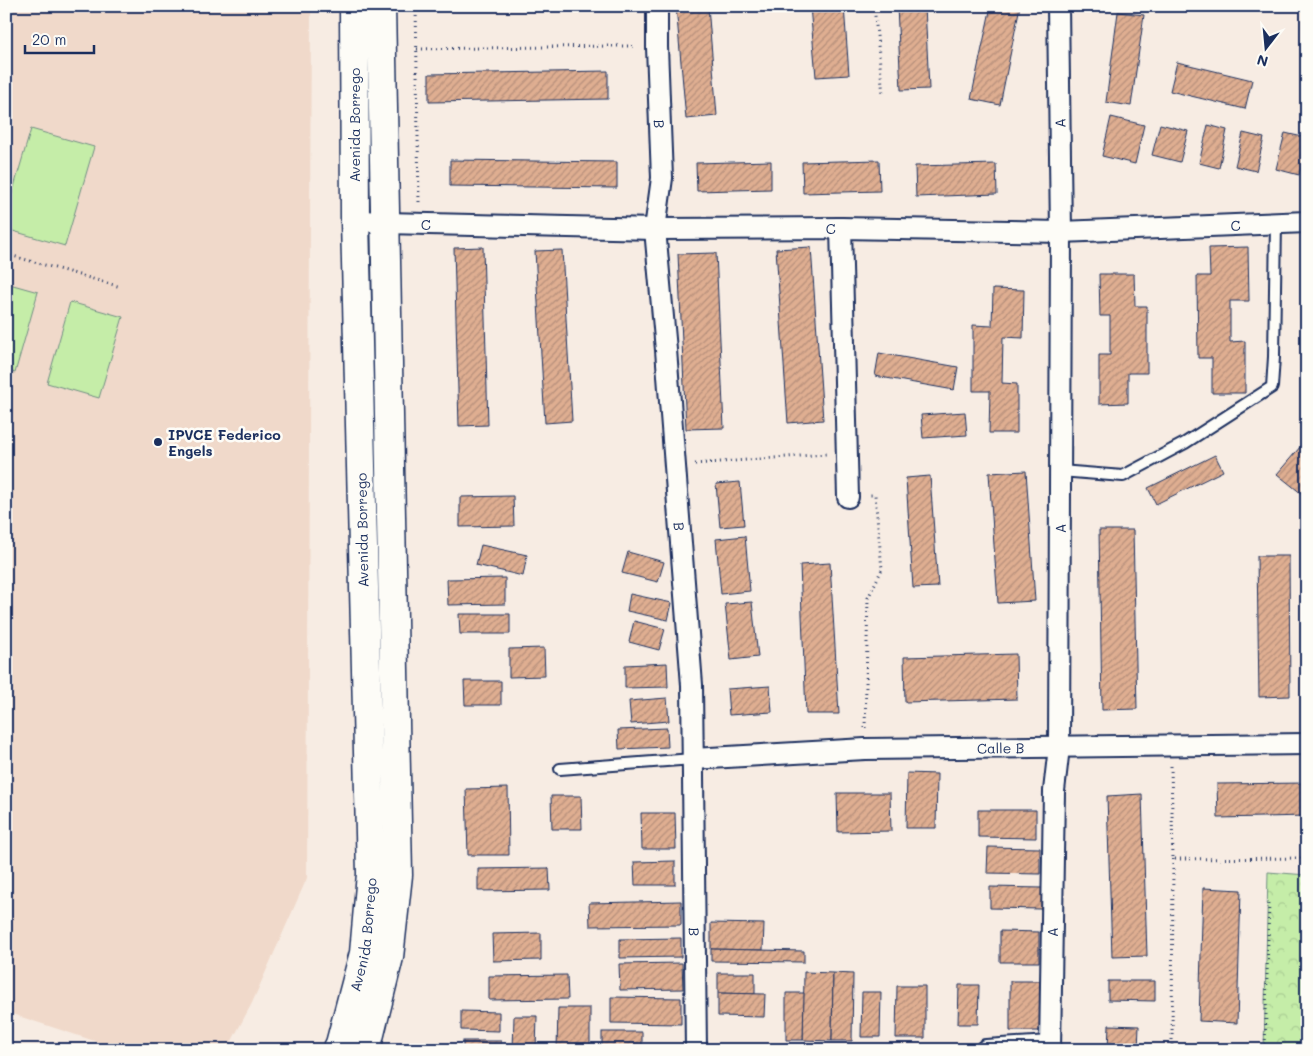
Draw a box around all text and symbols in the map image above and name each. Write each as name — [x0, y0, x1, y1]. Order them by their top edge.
scale bar — [25, 22, 94, 54]
north arrow — [1240, 22, 1290, 72]
text: 20 m — [32, 29, 66, 49]
text: N — [1255, 50, 1270, 72]
street label: Avenida Borrego — [345, 68, 364, 182]
street label: A — [1050, 118, 1070, 128]
street label: B — [650, 119, 670, 129]
street label: C — [421, 214, 431, 234]
street label: C — [1230, 215, 1241, 235]
street label: C — [826, 219, 836, 238]
place label: IPVCE Federico Engels — [168, 425, 281, 460]
marker: IPVCE Federico Engels — [152, 436, 164, 448]
street label: Avenida Borrego — [352, 473, 372, 587]
street label: B — [670, 521, 689, 531]
street label: A — [1050, 523, 1069, 533]
street label: Calle B — [977, 738, 1025, 757]
street label: Avenida Borrego — [345, 877, 380, 993]
street label: B — [685, 927, 704, 936]
street label: A — [1042, 927, 1061, 937]

